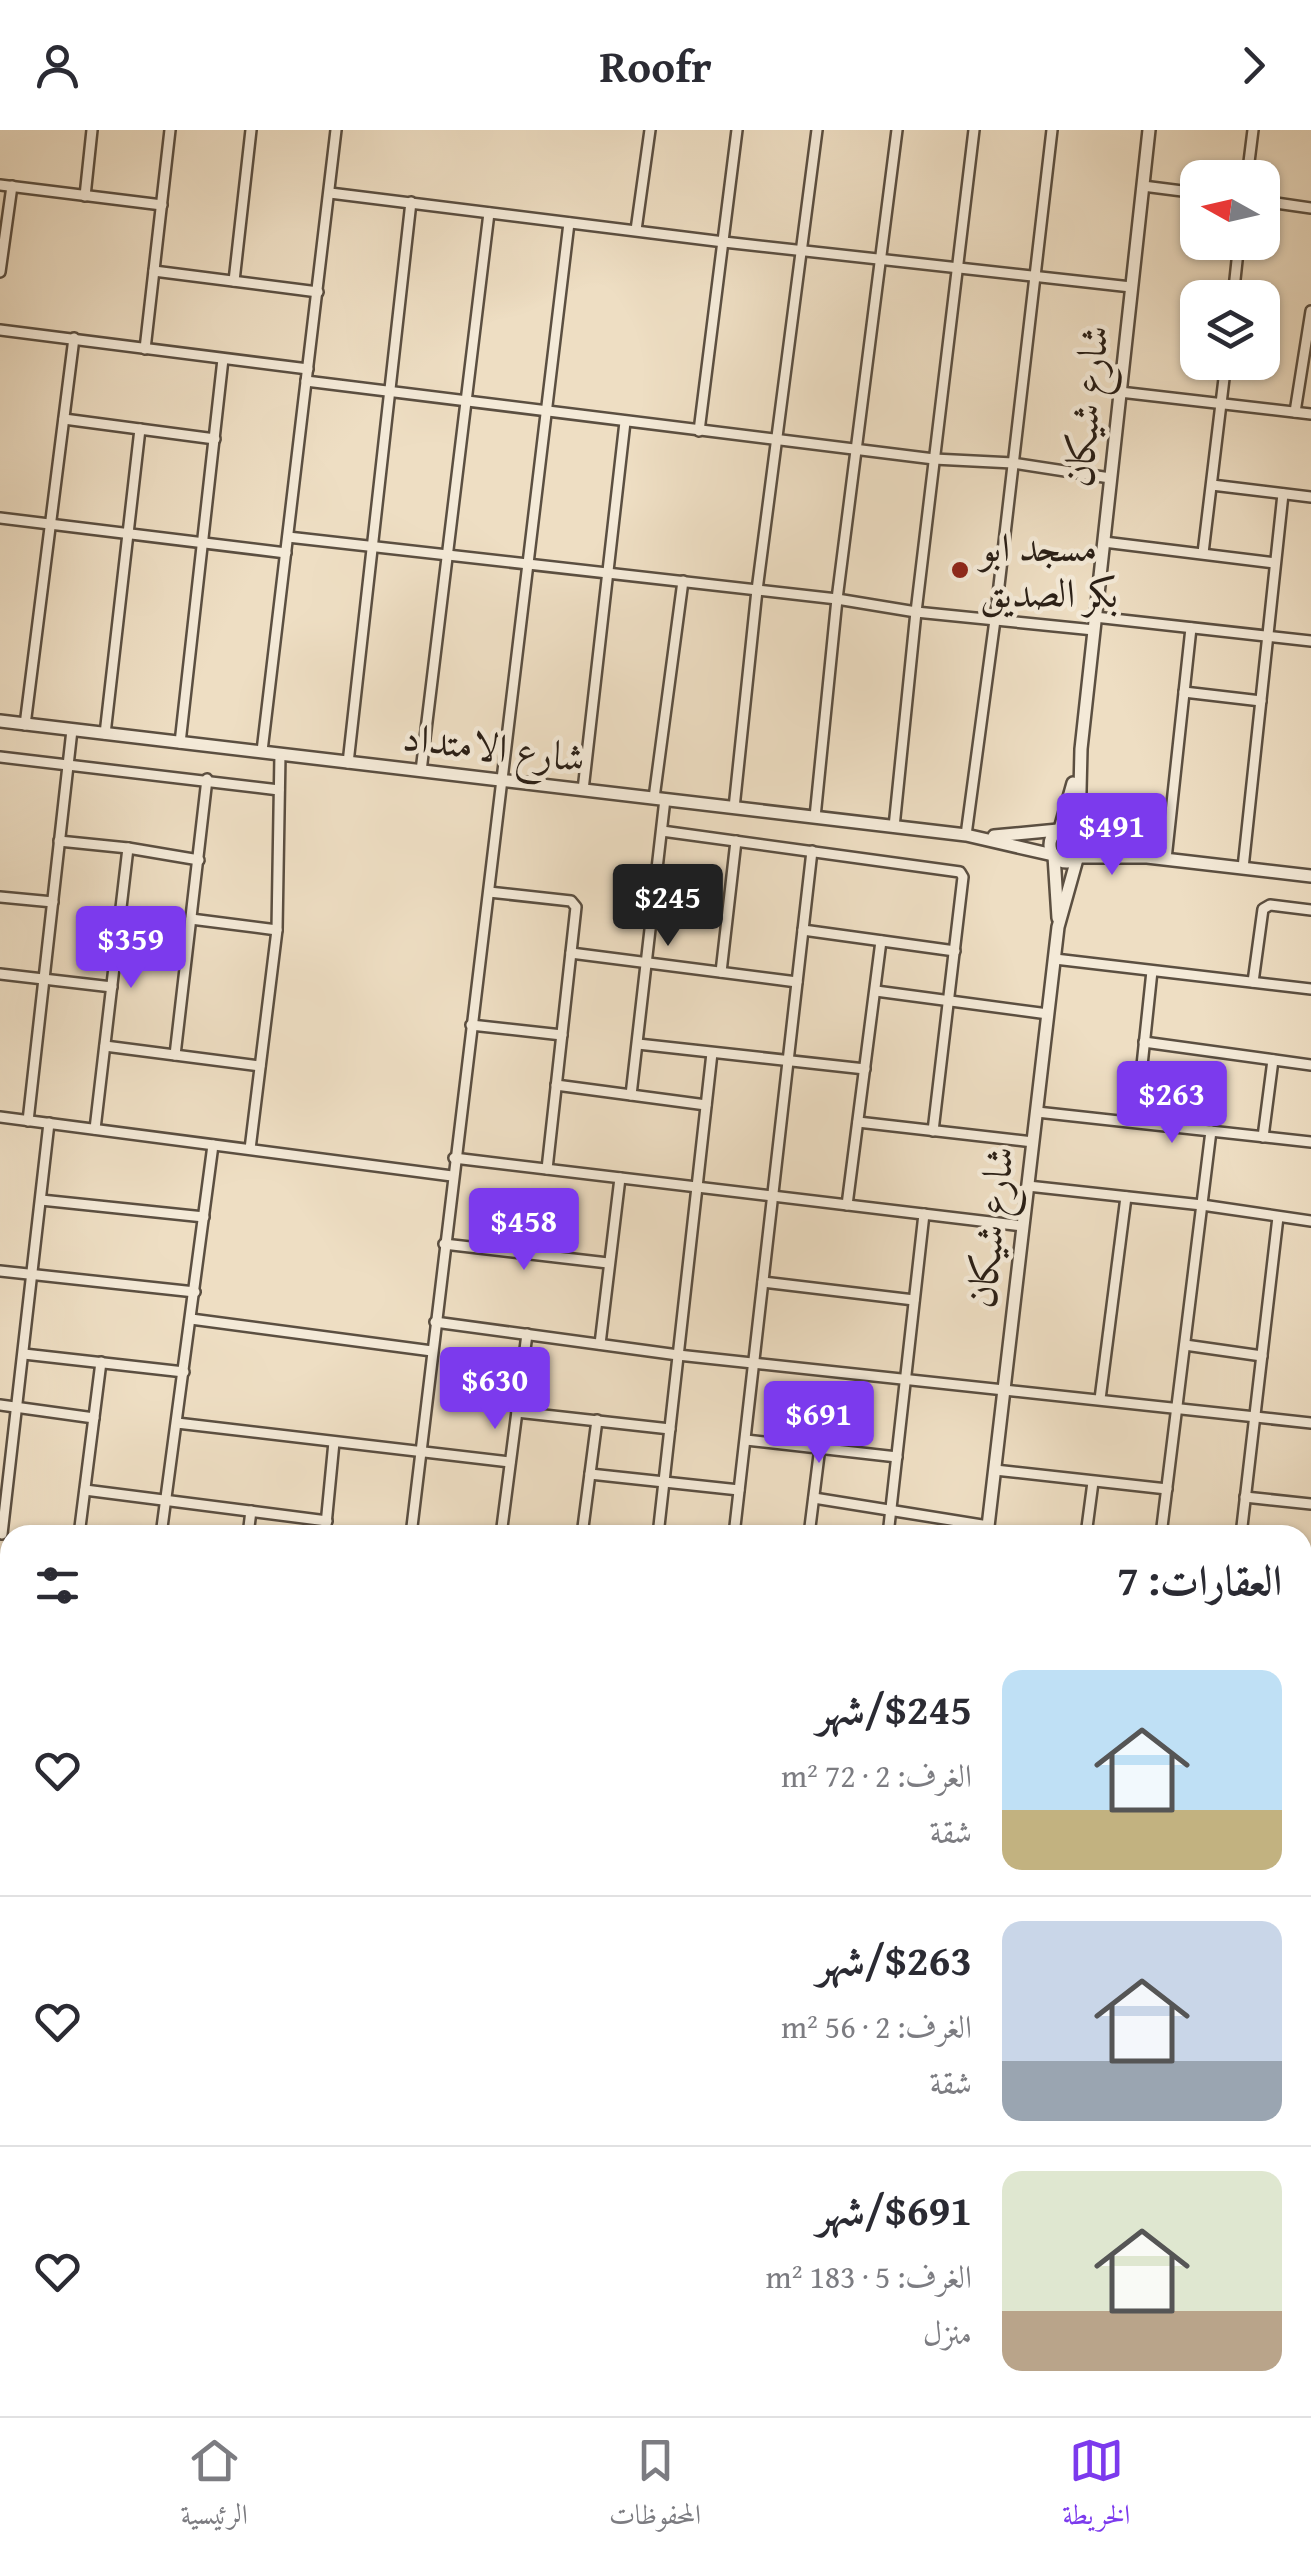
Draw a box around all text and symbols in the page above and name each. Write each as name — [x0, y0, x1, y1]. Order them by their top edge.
text: Roofr — [599, 33, 712, 98]
icon: person — [30, 38, 85, 93]
icon: forward — [1226, 38, 1281, 93]
north arrow — [1180, 160, 1280, 260]
map controls — [1180, 160, 1280, 380]
button: layers — [1180, 280, 1280, 380]
street label: شارع شيكان — [1048, 322, 1128, 490]
place label: مسجد ابو بكر الصديق — [976, 517, 1118, 622]
marker: مسجد ابو بكر الصديق — [949, 559, 971, 581]
street label: شارع الامتداد — [399, 706, 589, 792]
pin: $491 — [1053, 793, 1171, 878]
text: $491 — [1079, 802, 1145, 849]
pin: $245 — [609, 864, 727, 949]
text: $245 — [635, 873, 701, 920]
pin: $359 — [72, 906, 190, 991]
text: $359 — [98, 915, 164, 962]
pin: $263 — [1113, 1061, 1231, 1146]
text: $263 — [1139, 1070, 1205, 1117]
street label: شارع شيكان — [950, 1143, 1034, 1312]
pin: $458 — [465, 1188, 583, 1273]
text: $458 — [491, 1197, 557, 1244]
pin: $630 — [436, 1347, 554, 1432]
text: $630 — [462, 1356, 528, 1403]
pin: $691 — [760, 1381, 878, 1466]
text: $691 — [786, 1390, 852, 1437]
text: العقارات: 7 — [1117, 1549, 1282, 1610]
icon: filters — [30, 1558, 85, 1613]
text: $245/شهر — [817, 1678, 972, 1739]
icon: home — [1082, 1710, 1202, 1830]
icon: heart — [30, 1743, 85, 1798]
text: الغرف: 2 · 72 m² — [781, 1752, 972, 1799]
text: شقة — [930, 1808, 972, 1855]
text: $263/شهر — [817, 1929, 972, 1990]
icon: home — [1082, 1961, 1202, 2081]
icon: heart — [30, 1994, 85, 2049]
text: الغرف: 2 · 56 m² — [781, 2003, 972, 2050]
text: شقة — [930, 2059, 972, 2106]
text: $691/شهر — [817, 2179, 972, 2240]
icon: home — [1082, 2211, 1202, 2331]
icon: heart — [30, 2244, 85, 2299]
text: الغرف: 5 · 183 m² — [765, 2253, 972, 2300]
text: منزل — [923, 2309, 972, 2356]
tab: الرئيسية — [181, 2433, 248, 2542]
tab: المحفوظات — [609, 2433, 701, 2542]
tab: الخريطة — [1062, 2433, 1130, 2542]

